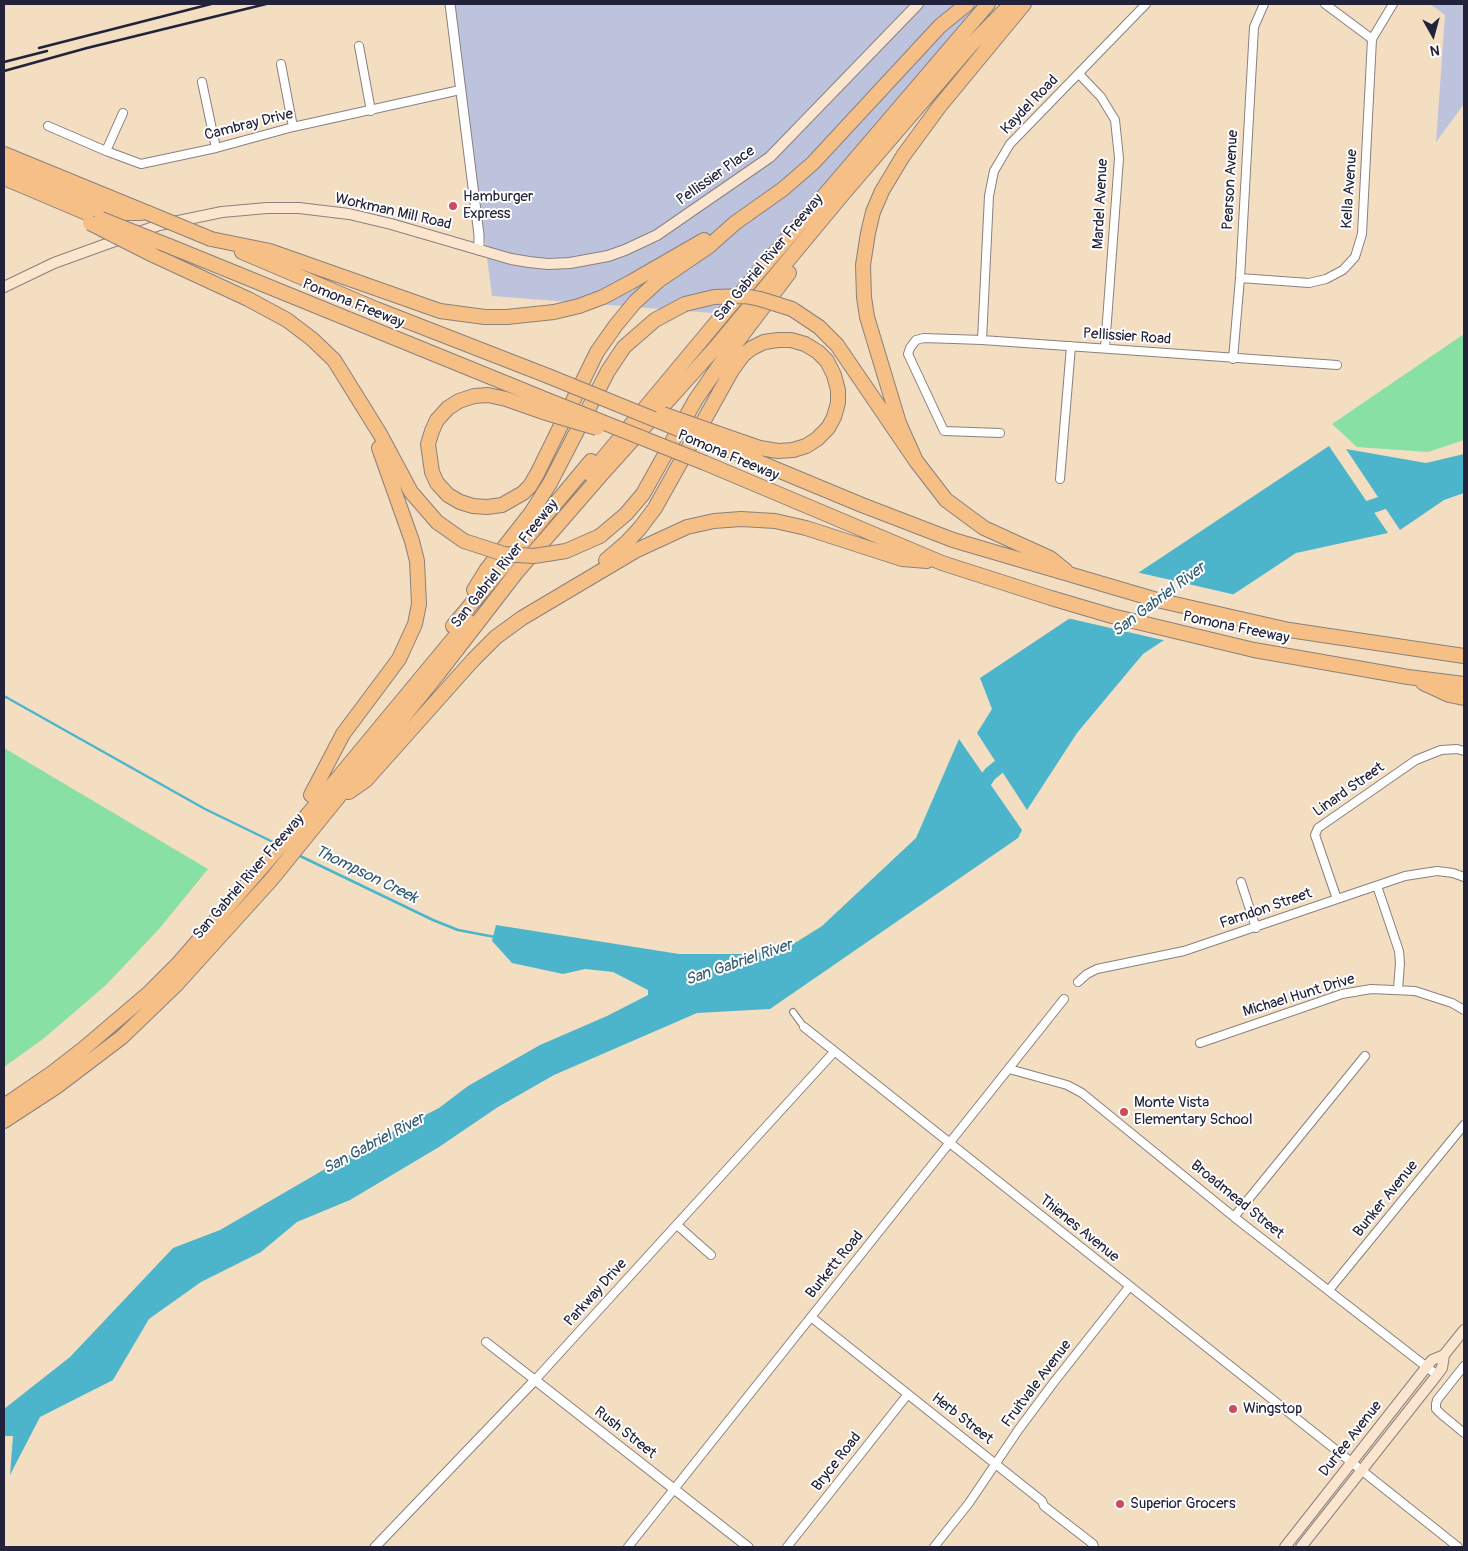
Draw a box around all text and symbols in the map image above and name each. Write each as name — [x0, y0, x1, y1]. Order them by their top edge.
north arrow — [1408, 10, 1458, 60]
text: N — [1429, 41, 1441, 59]
street label: Kaydel Road — [997, 72, 1063, 138]
street label: Cambray Drive — [203, 105, 295, 145]
street label: Pearson Avenue — [1219, 129, 1243, 231]
street label: Pellissier Place — [673, 142, 759, 210]
street label: Kella Avenue — [1338, 149, 1362, 229]
street label: Mardel Avenue — [1090, 158, 1112, 250]
place label: Hamburger Express — [463, 188, 533, 223]
street label: Workman Mill Road — [333, 190, 453, 234]
street label: San Gabriel River Freeway — [711, 191, 827, 325]
marker: Hamburger Express — [447, 200, 459, 212]
street label: Pomona Freeway — [299, 275, 407, 333]
street label: Pellissier Road — [1082, 325, 1172, 349]
street label: Pomona Freeway — [675, 427, 781, 485]
street label: San Gabriel River Freeway — [448, 496, 562, 632]
water label: San Gabriel River — [1109, 559, 1209, 641]
street label: Pomona Freeway — [1181, 608, 1291, 648]
street label: Linard Street — [1310, 759, 1388, 821]
street label: San Gabriel River Freeway — [190, 811, 308, 943]
water label: Thompson Creek — [311, 842, 421, 908]
street label: Farndon Street — [1218, 885, 1314, 933]
water label: San Gabriel River — [683, 936, 795, 990]
street label: Michael Hunt Drive — [1241, 970, 1357, 1022]
place label: Monte Vista Elementary School — [1134, 1094, 1252, 1129]
marker: Monte Vista Elementary School — [1118, 1106, 1130, 1118]
water label: San Gabriel River — [320, 1109, 428, 1179]
street label: Broadmead Street — [1187, 1157, 1287, 1243]
street label: Bunker Avenue — [1350, 1157, 1422, 1241]
street label: Thienes Avenue — [1036, 1191, 1122, 1267]
street label: Burkett Road — [802, 1228, 868, 1302]
street label: Parkway Drive — [561, 1255, 631, 1331]
street label: Fruitvale Avenue — [998, 1337, 1076, 1431]
street label: Herb Street — [928, 1389, 996, 1449]
street label: Durfee Avenue — [1316, 1397, 1386, 1481]
place label: Wingstop — [1243, 1400, 1302, 1418]
street label: Rush Street — [590, 1403, 660, 1463]
marker: Wingstop — [1227, 1403, 1239, 1415]
street label: Bryce Road — [808, 1429, 866, 1495]
place label: Superior Grocers — [1130, 1495, 1236, 1513]
marker: Superior Grocers — [1114, 1498, 1126, 1510]

